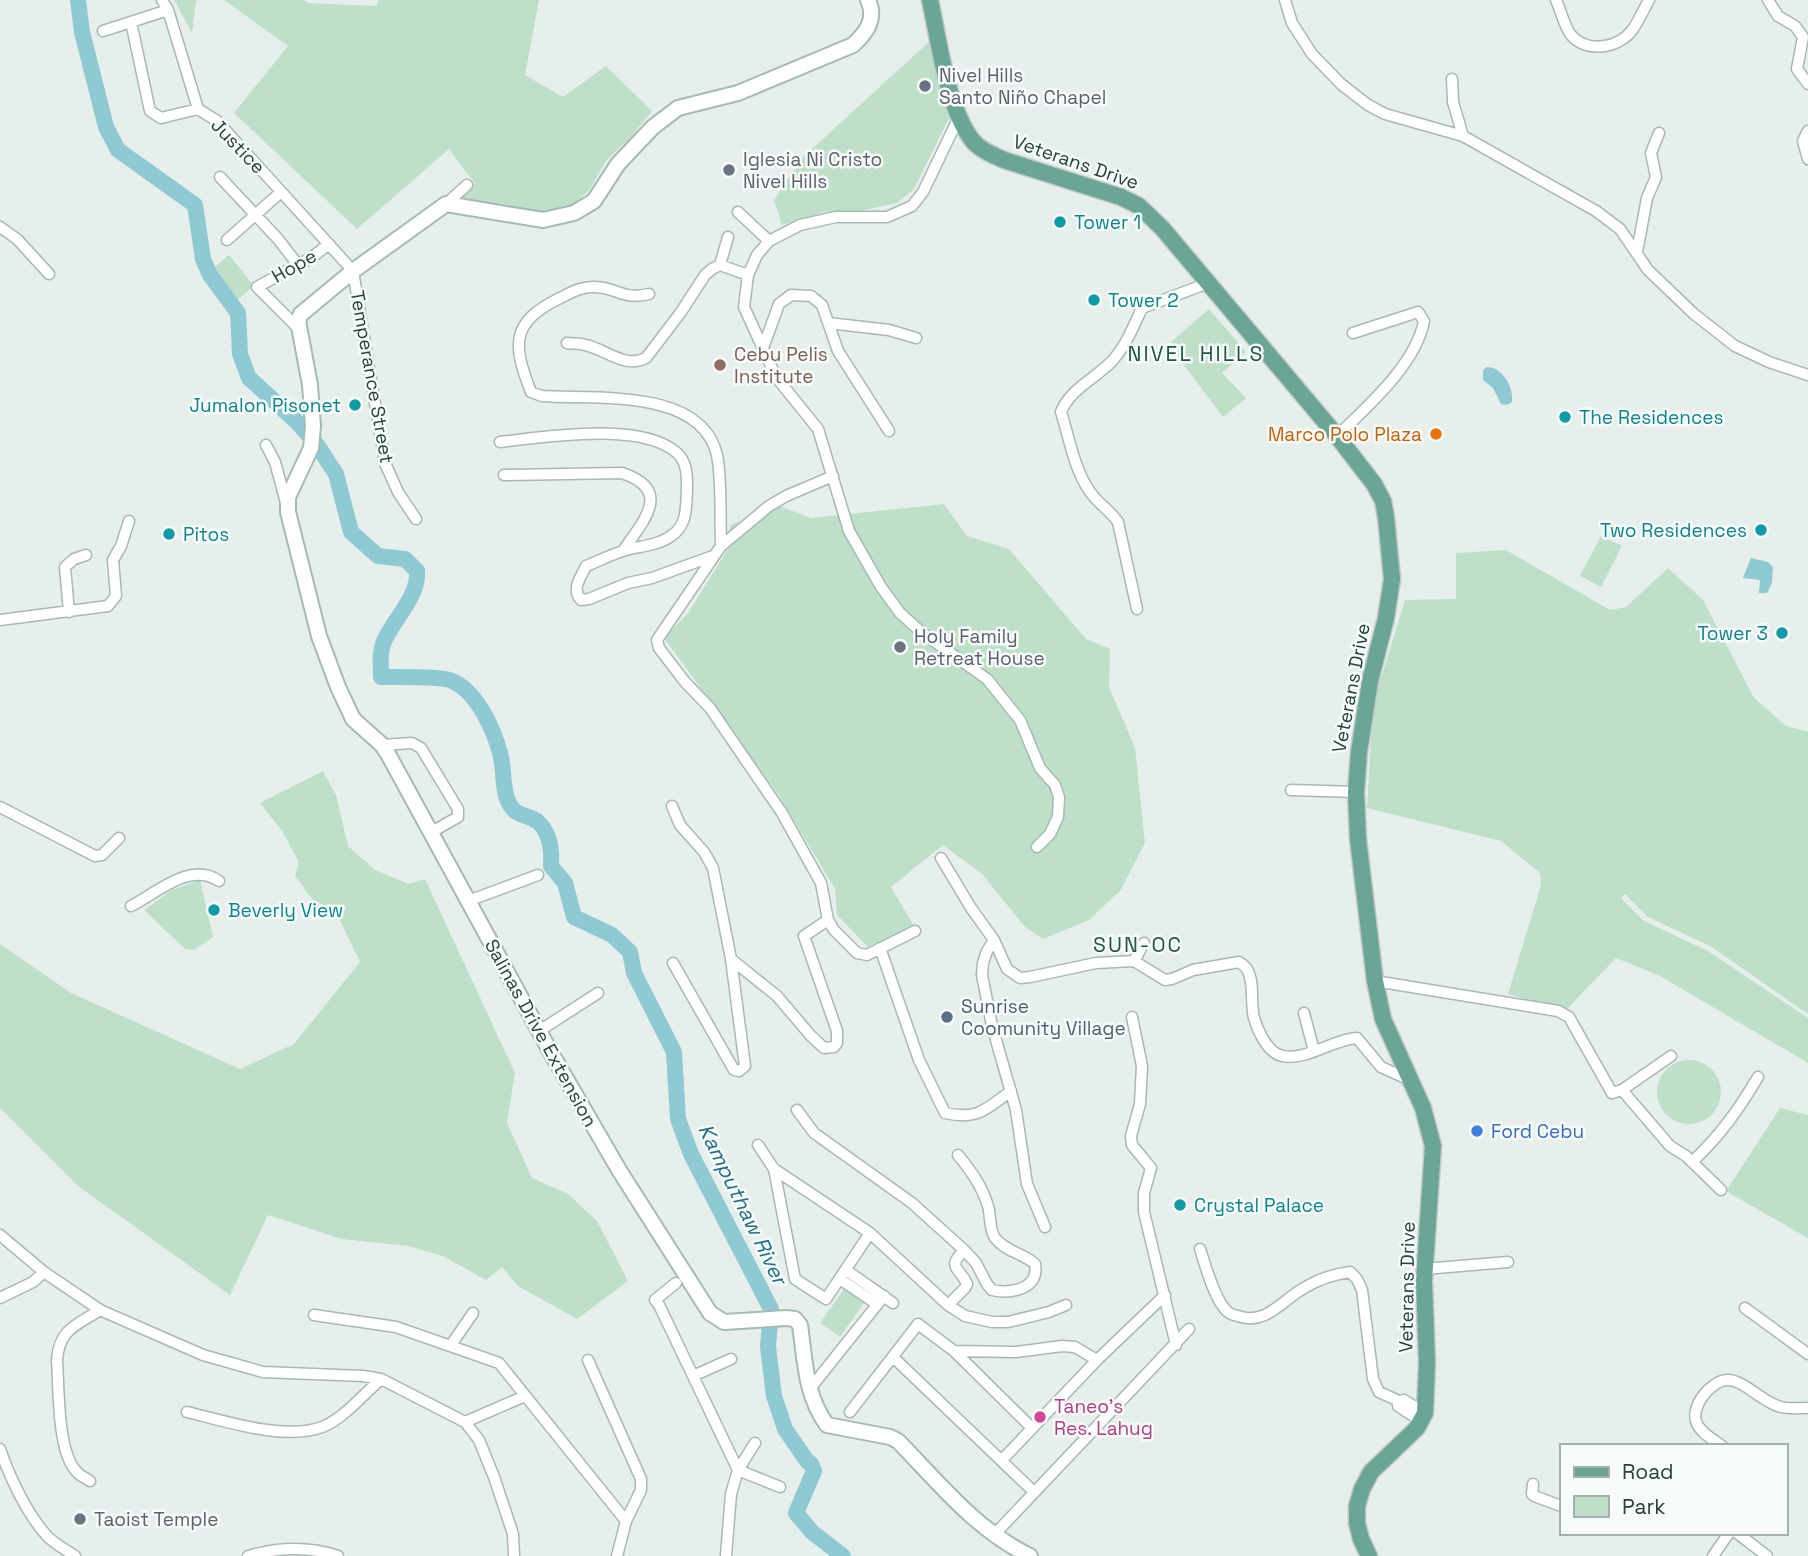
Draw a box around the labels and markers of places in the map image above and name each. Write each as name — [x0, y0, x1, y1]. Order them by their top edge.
place label: Nivel Hills Santo Niño Chapel — [939, 63, 1106, 110]
marker: Nivel Hills Santo Niño Chapel — [917, 78, 933, 94]
place label: Iglesia Ni Cristo Nivel Hills — [743, 147, 882, 194]
marker: Iglesia Ni Cristo Nivel Hills — [721, 162, 737, 178]
place label: Tower 1 — [1074, 210, 1141, 235]
marker: Tower 1 — [1052, 214, 1068, 230]
place label: Tower 2 — [1108, 288, 1179, 313]
marker: Tower 2 — [1086, 292, 1102, 308]
place label: Cebu Pelis Institute — [734, 342, 828, 389]
marker: Cebu Pelis Institute — [712, 357, 728, 373]
place label: Jumalon Pisonet — [189, 393, 341, 418]
marker: Jumalon Pisonet — [347, 397, 363, 413]
place label: The Residences — [1579, 405, 1724, 430]
marker: The Residences — [1557, 409, 1573, 425]
place label: Marco Polo Plaza — [1268, 422, 1422, 447]
marker: Marco Polo Plaza — [1428, 426, 1444, 442]
place label: Two Residences — [1600, 518, 1747, 543]
place label: Pitos — [183, 522, 229, 547]
marker: Two Residences — [1753, 522, 1769, 538]
marker: Pitos — [161, 526, 177, 542]
place label: Tower 3 — [1697, 621, 1768, 646]
place label: Holy Family Retreat House — [914, 624, 1045, 671]
marker: Tower 3 — [1774, 625, 1790, 641]
marker: Holy Family Retreat House — [892, 639, 908, 655]
place label: Beverly View — [228, 898, 343, 923]
marker: Beverly View — [206, 902, 222, 918]
place label: Sunrise Coomunity Village — [961, 994, 1126, 1041]
marker: Sunrise Coomunity Village — [939, 1009, 955, 1025]
place label: Ford Cebu — [1491, 1119, 1584, 1144]
marker: Ford Cebu — [1469, 1123, 1485, 1139]
place label: Crystal Palace — [1194, 1193, 1324, 1218]
marker: Crystal Palace — [1172, 1197, 1188, 1213]
place label: Taneo's Res. Lahug — [1054, 1394, 1153, 1441]
marker: Taneo's Res. Lahug — [1032, 1409, 1048, 1425]
place label: Taoist Temple — [94, 1507, 219, 1532]
marker: Taoist Temple — [72, 1511, 88, 1527]

